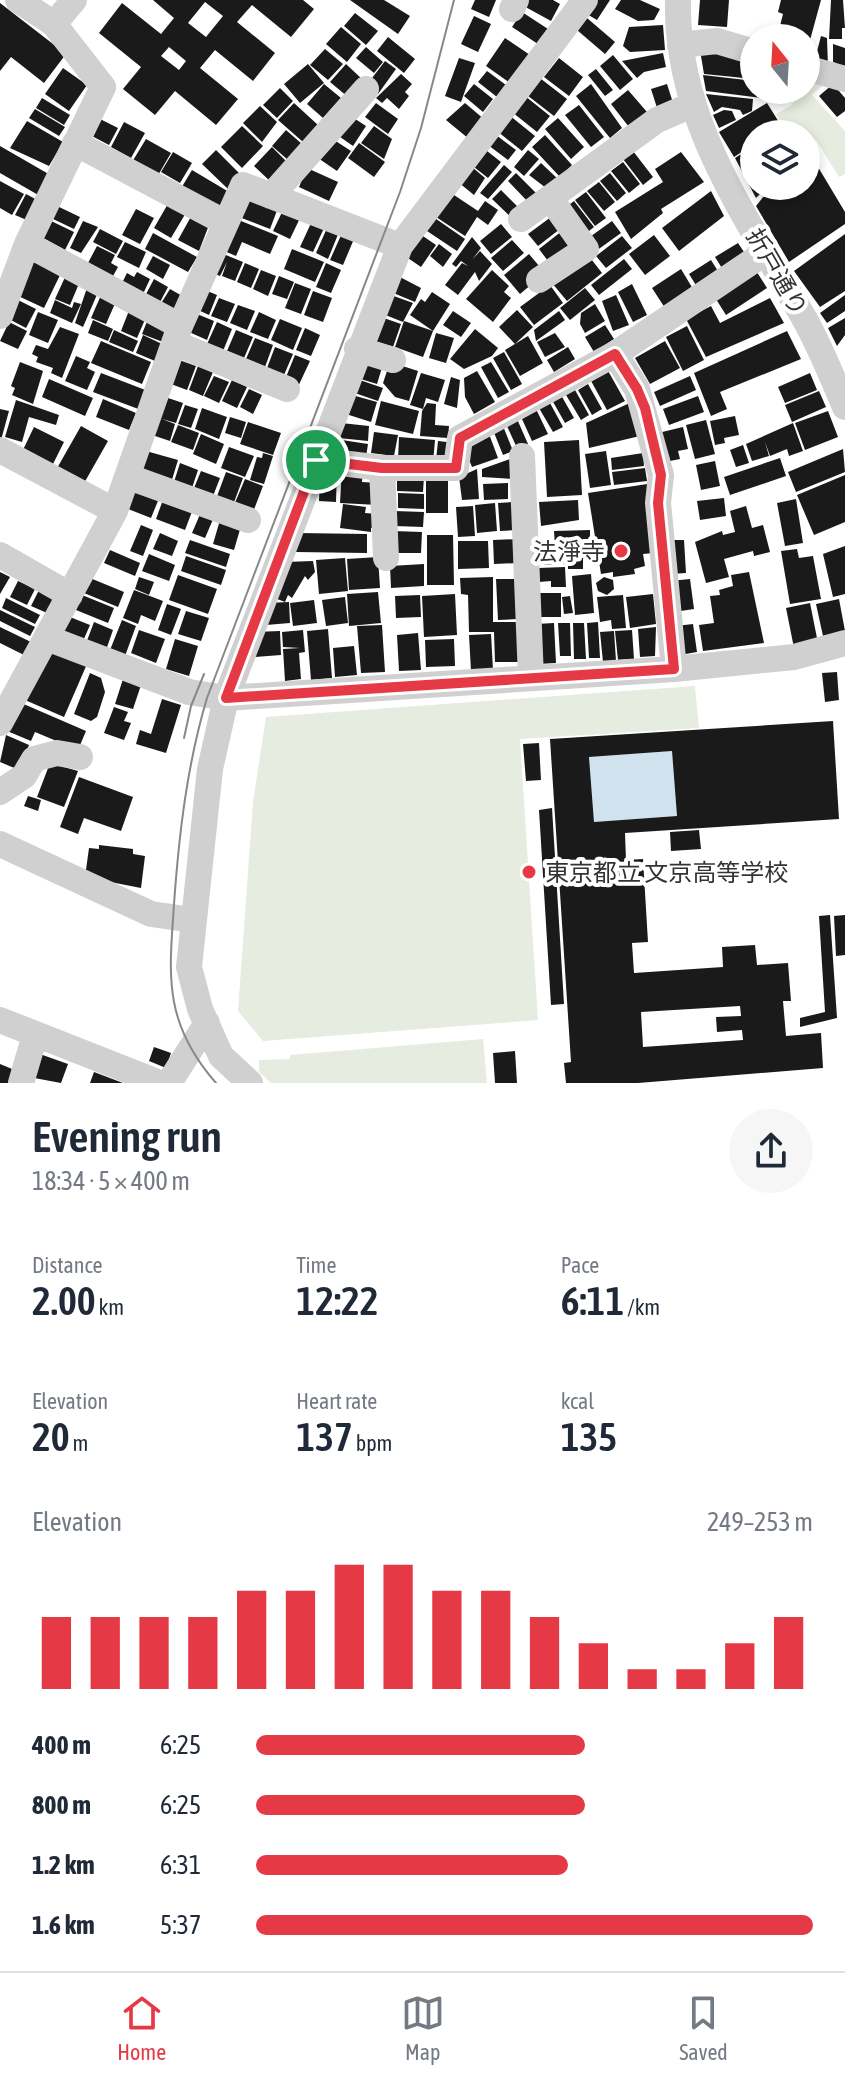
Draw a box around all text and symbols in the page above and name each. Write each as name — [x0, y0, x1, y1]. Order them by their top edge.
north arrow — [740, 24, 820, 104]
map controls — [740, 24, 820, 200]
button: layers — [740, 120, 820, 200]
street label: 折戸通り — [741, 224, 813, 320]
pin — [282, 426, 350, 494]
icon: arrive — [294, 438, 338, 482]
place label: 法淨寺 — [533, 538, 605, 565]
marker: 法淨寺 — [612, 542, 630, 560]
place label: 東京都立 文京高等学校 — [545, 859, 788, 886]
marker: 東京都立 文京高等学校 — [520, 863, 538, 881]
button: share — [729, 1109, 813, 1193]
text: Evening run — [32, 1111, 222, 1161]
text: 18:34 · 5 × 400 m — [32, 1166, 190, 1196]
text: Distance — [32, 1252, 103, 1278]
text: Time — [296, 1252, 336, 1278]
text: Pace — [561, 1252, 599, 1278]
text: 2.00 — [32, 1278, 96, 1323]
text: 12:22 — [296, 1278, 379, 1323]
text: 6:11 — [561, 1278, 624, 1323]
text: km — [96, 1294, 124, 1320]
text: /km — [624, 1294, 660, 1320]
text: Elevation — [32, 1388, 108, 1414]
text: Heart rate — [296, 1388, 377, 1414]
text: kcal — [561, 1388, 594, 1414]
text: 20 — [32, 1414, 70, 1459]
text: 137 — [296, 1414, 353, 1459]
text: 135 — [561, 1414, 617, 1459]
text: m — [70, 1430, 88, 1456]
text: bpm — [353, 1430, 392, 1456]
text: Elevation — [32, 1507, 122, 1537]
text: 249–253 m — [707, 1507, 813, 1537]
text: 400 m — [32, 1730, 91, 1760]
text: 6:25 — [160, 1730, 201, 1760]
text: 800 m — [32, 1790, 91, 1820]
text: 6:25 — [160, 1790, 201, 1820]
text: 1.2 km — [32, 1850, 95, 1880]
text: 6:31 — [160, 1850, 201, 1880]
text: 1.6 km — [32, 1910, 95, 1940]
text: 5:37 — [160, 1910, 201, 1940]
tab: Home — [117, 1991, 166, 2065]
tab: Map — [401, 1991, 445, 2065]
tab: Saved — [679, 1991, 728, 2065]

